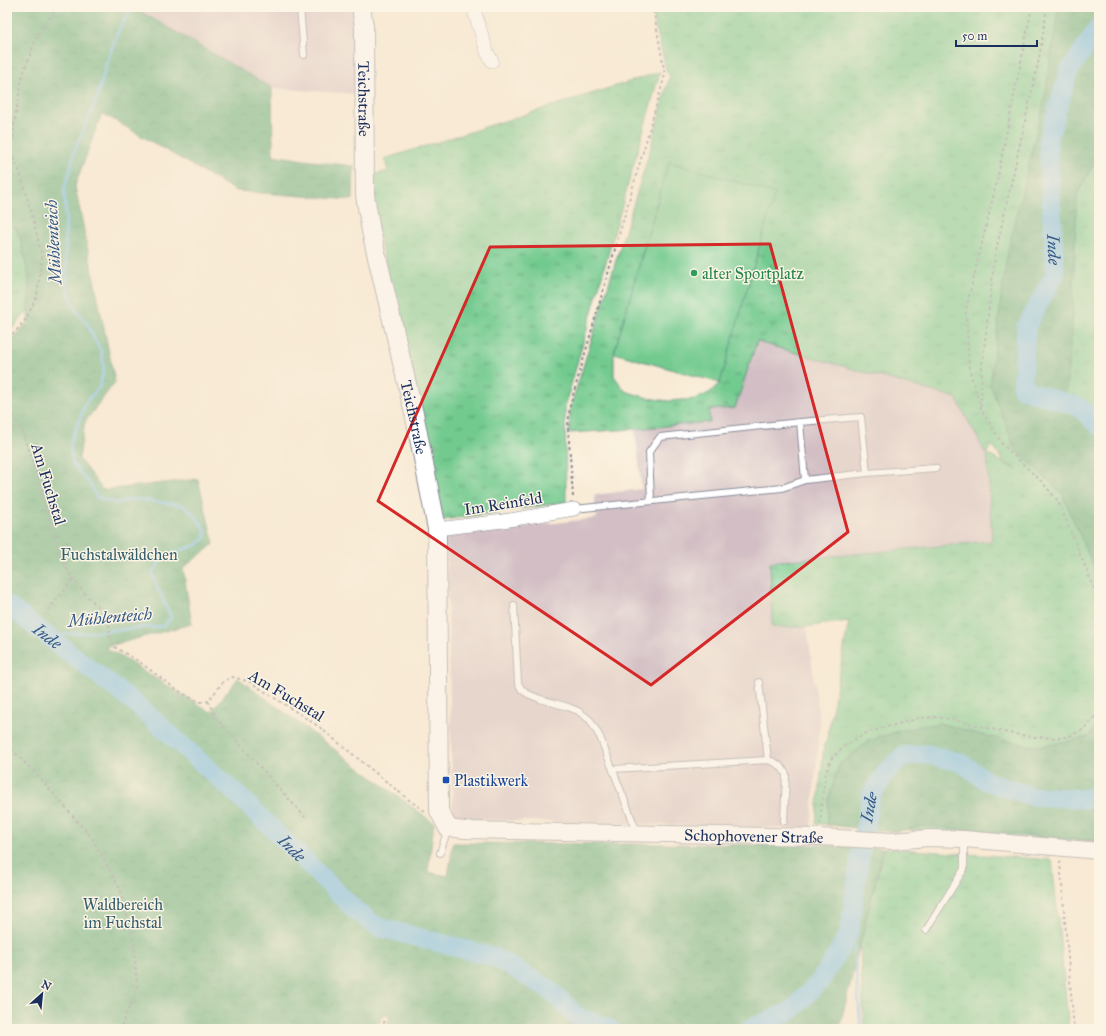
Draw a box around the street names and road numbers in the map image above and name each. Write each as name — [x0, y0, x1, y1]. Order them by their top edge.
street label: Teichstraße — [354, 61, 374, 137]
street label: Teichstraße — [396, 378, 431, 457]
street label: Am Fuchstal — [27, 440, 70, 528]
street label: Im Reinfeld — [463, 488, 544, 519]
street label: Am Fuchstal — [245, 665, 329, 726]
street label: Schophovener Straße — [684, 825, 824, 847]

